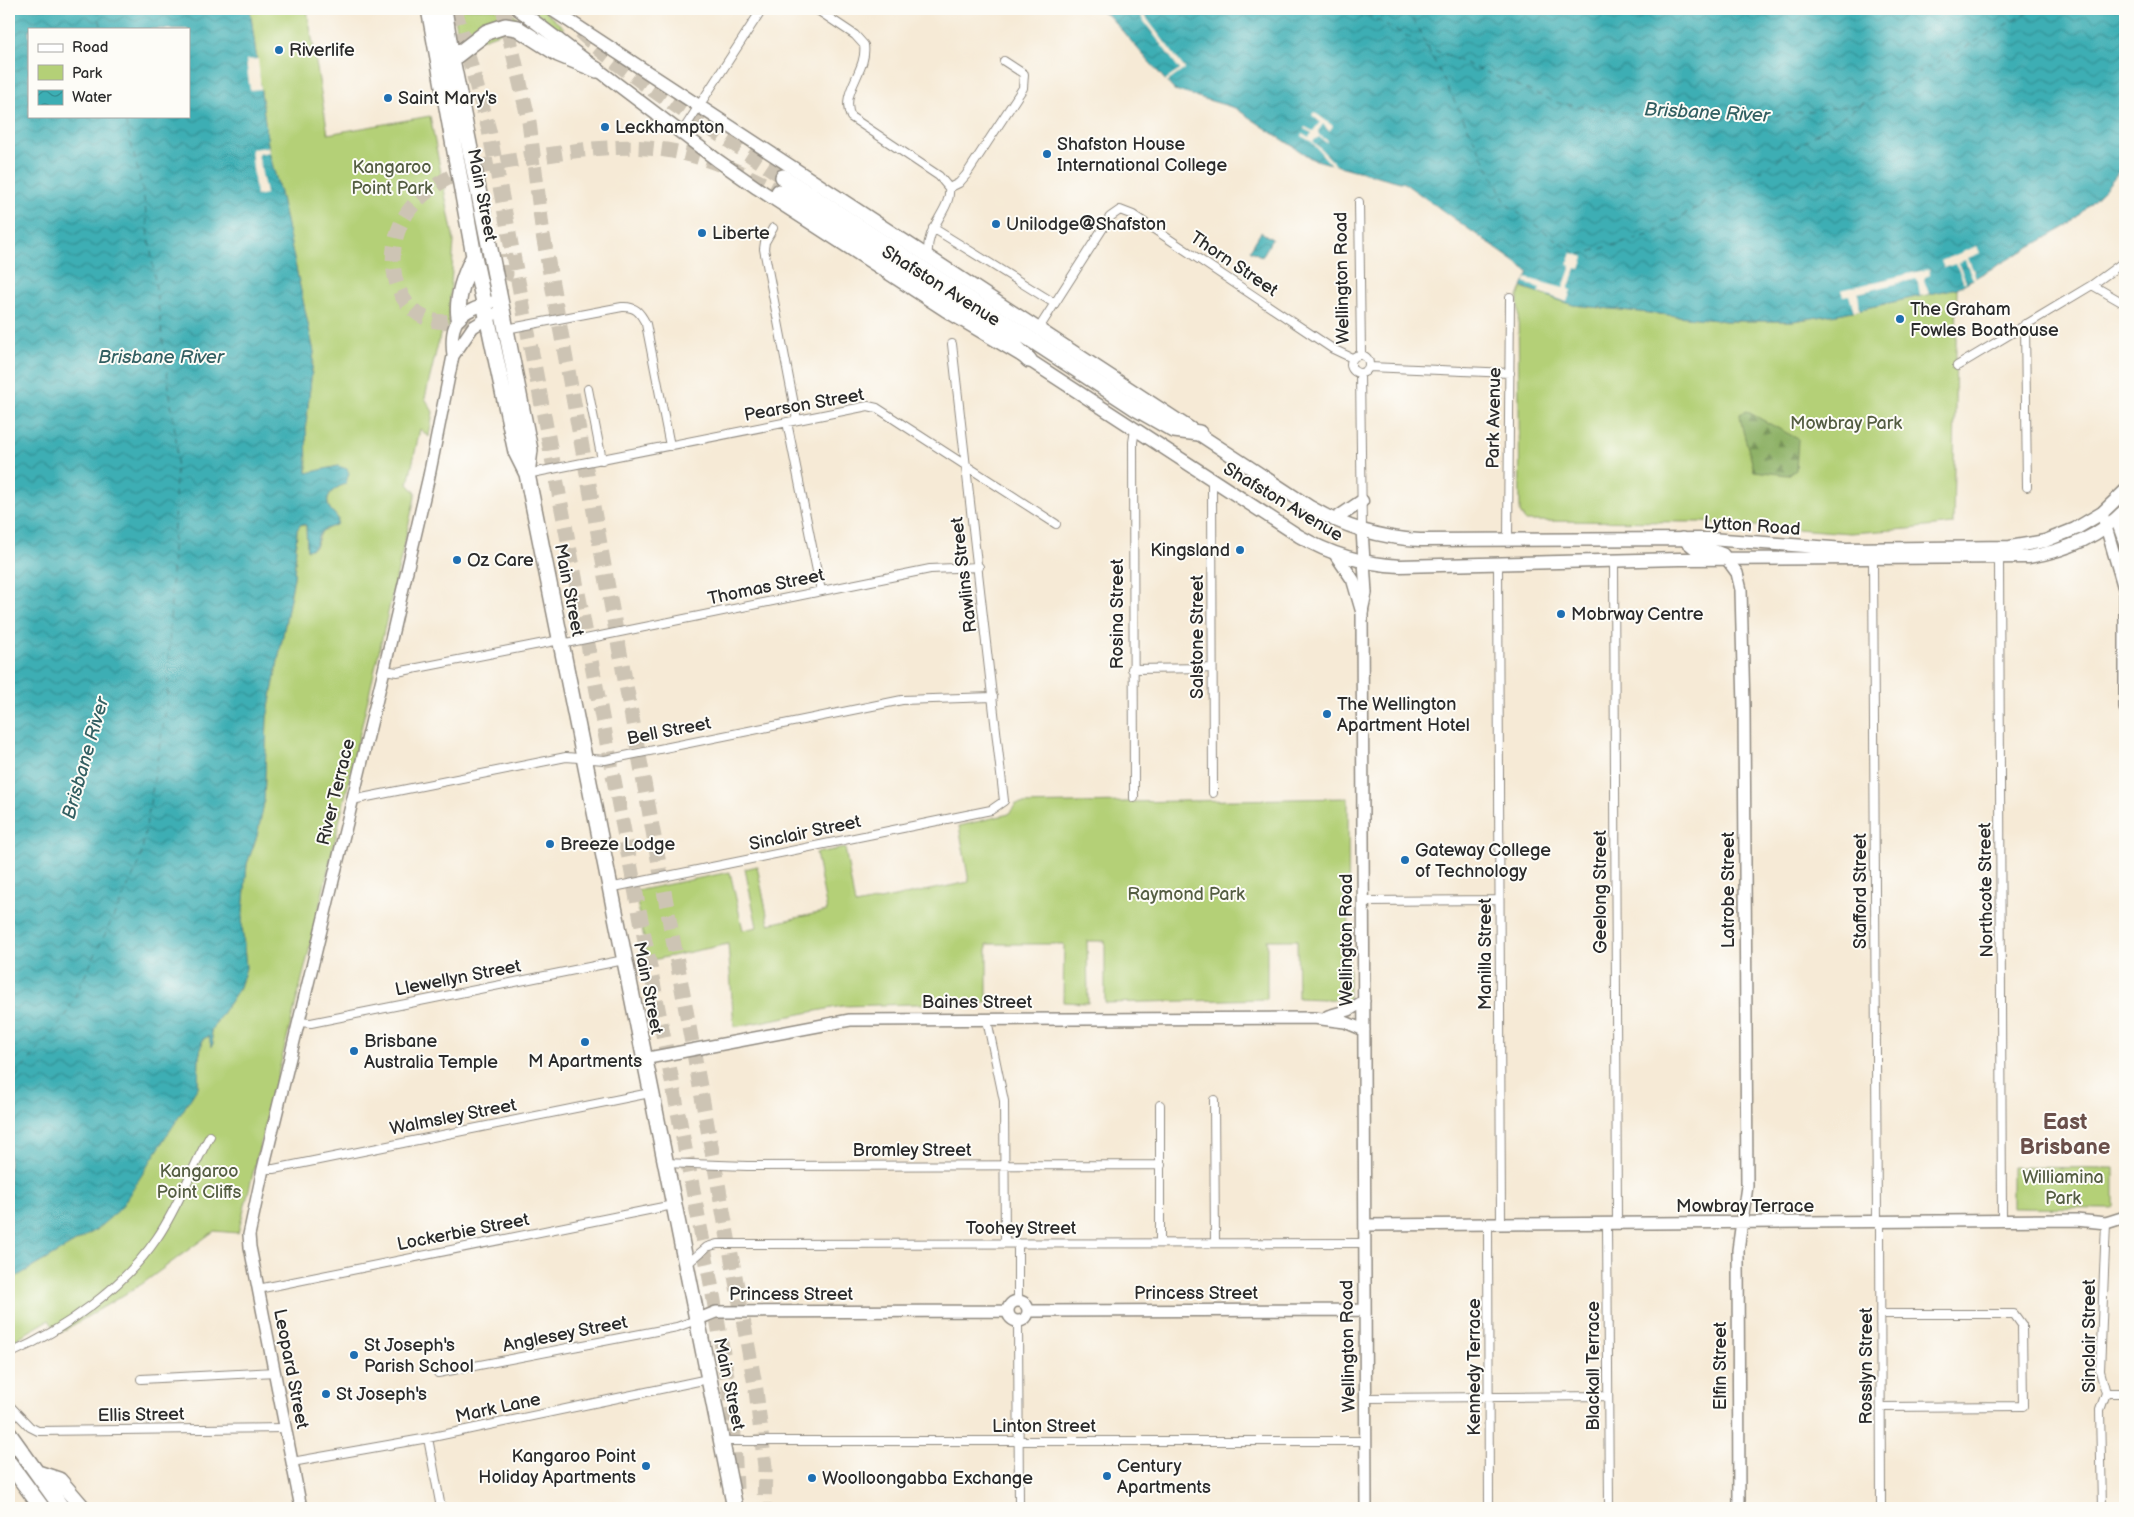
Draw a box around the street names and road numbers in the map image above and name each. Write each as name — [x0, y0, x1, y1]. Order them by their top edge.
street label: Main Street — [463, 147, 501, 244]
street label: Wellington Road — [1330, 212, 1354, 344]
street label: Thorn Street — [1186, 227, 1282, 301]
street label: Shafston Avenue — [878, 241, 1004, 331]
street label: Park Avenue — [1483, 367, 1505, 469]
street label: Pearson Street — [743, 384, 866, 426]
street label: Shafston Avenue — [1219, 458, 1347, 546]
street label: Lytton Road — [1703, 512, 1801, 540]
street label: Rawlins Street — [946, 516, 982, 634]
street label: Main Street — [550, 542, 588, 639]
street label: Rosina Street — [1107, 558, 1128, 669]
street label: Thomas Street — [706, 564, 827, 610]
street label: Salstone Street — [1187, 575, 1208, 699]
street label: Bell Street — [625, 712, 713, 749]
street label: River Terrace — [313, 736, 359, 847]
street label: Sinclair Street — [747, 811, 863, 855]
street label: Northcote Street — [1974, 822, 1998, 958]
street label: Geelong Street — [1590, 830, 1611, 954]
street label: Latrobe Street — [1718, 831, 1739, 948]
street label: Stafford Street — [1850, 833, 1871, 949]
street label: Wellington Road — [1336, 874, 1357, 1006]
street label: Manilla Street — [1475, 897, 1496, 1010]
street label: Main Street — [629, 940, 667, 1037]
street label: Llewellyn Street — [393, 955, 523, 1000]
street label: Baines Street — [922, 992, 1033, 1013]
street label: Walmsley Street — [388, 1094, 519, 1140]
street label: Bromley Street — [853, 1140, 972, 1161]
street label: Mowbray Terrace — [1676, 1196, 1814, 1217]
street label: Lockerbie Street — [395, 1209, 531, 1255]
street label: Toohey Street — [966, 1218, 1077, 1239]
street label: Sinclair Street — [2079, 1279, 2100, 1393]
street label: Wellington Road — [1336, 1280, 1360, 1412]
street label: Princess Street — [1134, 1283, 1259, 1304]
street label: Princess Street — [729, 1284, 854, 1305]
street label: Kennedy Terrace — [1464, 1298, 1485, 1436]
street label: Blackall Terrace — [1583, 1301, 1604, 1431]
street label: Leopard Street — [269, 1307, 313, 1431]
street label: Rosslyn Street — [1856, 1307, 1877, 1425]
street label: Anglesey Street — [501, 1312, 629, 1356]
street label: Elfin Street — [1710, 1321, 1731, 1410]
street label: Main Street — [709, 1336, 749, 1433]
street label: Mark Lane — [453, 1389, 543, 1427]
street label: Ellis Street — [97, 1404, 185, 1426]
street label: Linton Street — [992, 1416, 1096, 1437]

